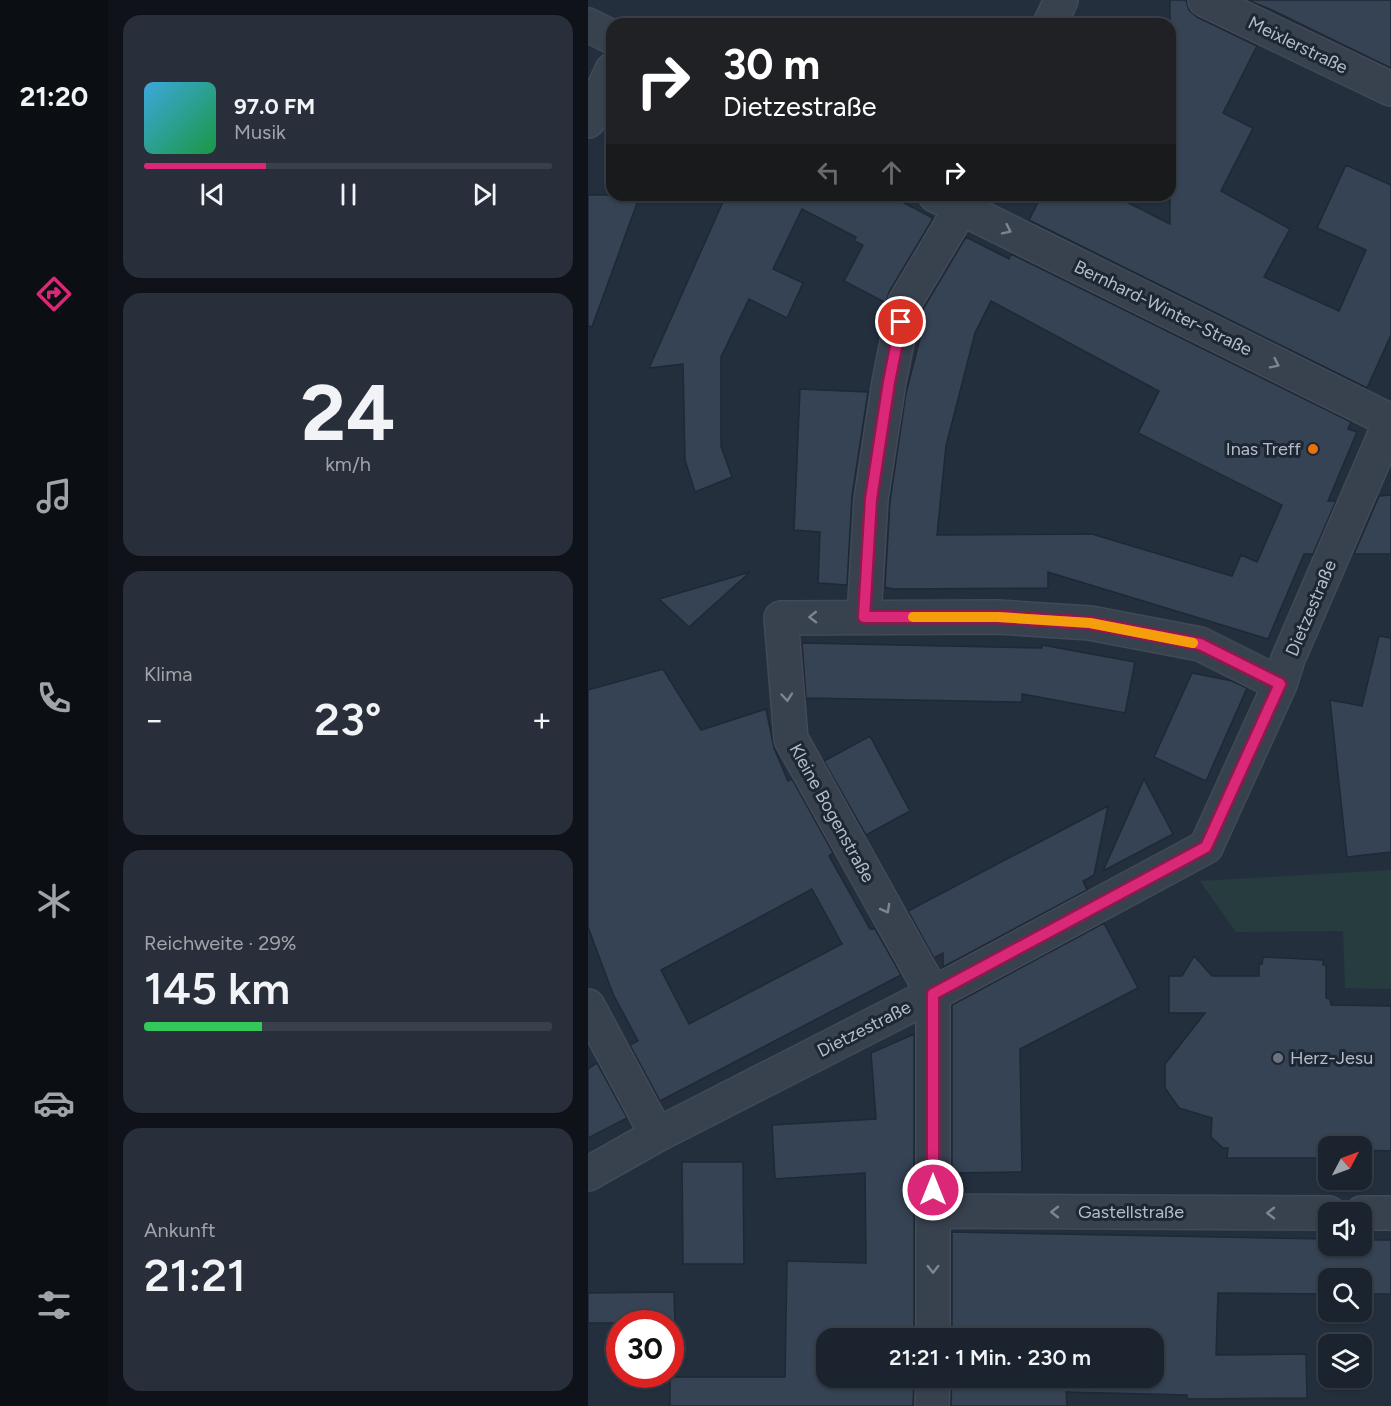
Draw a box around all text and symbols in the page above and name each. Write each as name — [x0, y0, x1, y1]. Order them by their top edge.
street label: Meixlerstraße — [1245, 11, 1352, 79]
text: 30 m — [723, 39, 820, 90]
icon: right — [624, 42, 702, 120]
text: 21:20 — [20, 80, 88, 113]
text: Dietzestraße — [723, 90, 876, 123]
text: 97.0 FM — [234, 93, 315, 120]
text: Musik — [234, 120, 286, 144]
icon: left — [812, 156, 845, 189]
icon: ahead — [875, 156, 908, 189]
icon: right — [938, 156, 971, 189]
icon: previous — [196, 178, 229, 211]
icon: pause — [332, 178, 365, 211]
icon: next — [468, 178, 501, 211]
one-way arrow — [1000, 223, 1011, 235]
street label: Bernhard-Winter-Straße — [1071, 255, 1256, 361]
icon: directions — [33, 273, 75, 315]
pin — [875, 296, 926, 347]
icon: arrive — [884, 305, 917, 338]
one-way arrow — [1269, 357, 1280, 368]
text: 24 — [301, 366, 395, 460]
place label: Inas Treff — [1226, 438, 1301, 460]
marker: Inas Treff — [1306, 442, 1320, 456]
text: km/h — [325, 452, 371, 476]
icon: music — [33, 475, 75, 517]
street label: Dietzestraße — [1281, 556, 1341, 659]
one-way arrow — [809, 611, 818, 623]
text: Klima — [144, 662, 192, 686]
icon: phone — [33, 677, 75, 719]
text: 23° — [314, 692, 382, 746]
one-way arrow — [780, 692, 793, 701]
text: − — [144, 700, 165, 739]
text: + — [531, 700, 552, 739]
street label: Kleine Bogenstraße — [785, 740, 879, 887]
icon: climate — [33, 880, 75, 922]
one-way arrow — [878, 903, 890, 913]
text: Reichweite · 29% — [144, 931, 297, 955]
text: 145 km — [144, 961, 290, 1015]
street label: Dietzestraße — [813, 996, 915, 1062]
place label: Herz-Jesu — [1290, 1047, 1373, 1069]
marker: Herz-Jesu — [1271, 1051, 1285, 1065]
icon: car — [33, 1082, 75, 1124]
north arrow — [1318, 1136, 1372, 1190]
map controls — [1318, 1136, 1372, 1388]
position arrow — [901, 1158, 965, 1222]
street label: Gastellstraße — [1078, 1201, 1184, 1223]
button: sound — [1318, 1202, 1372, 1256]
one-way arrow — [1050, 1206, 1059, 1218]
one-way arrow — [1266, 1207, 1275, 1219]
text: Ankunft — [144, 1218, 216, 1242]
text: 21:21 — [144, 1248, 246, 1302]
one-way arrow — [927, 1265, 939, 1274]
button: search — [1318, 1268, 1372, 1322]
icon: filters — [33, 1284, 75, 1326]
speed limit sign: 30 — [606, 1310, 684, 1388]
button: layers — [1318, 1334, 1372, 1388]
text: 21:21 · 1 Min. · 230 m — [889, 1344, 1091, 1371]

